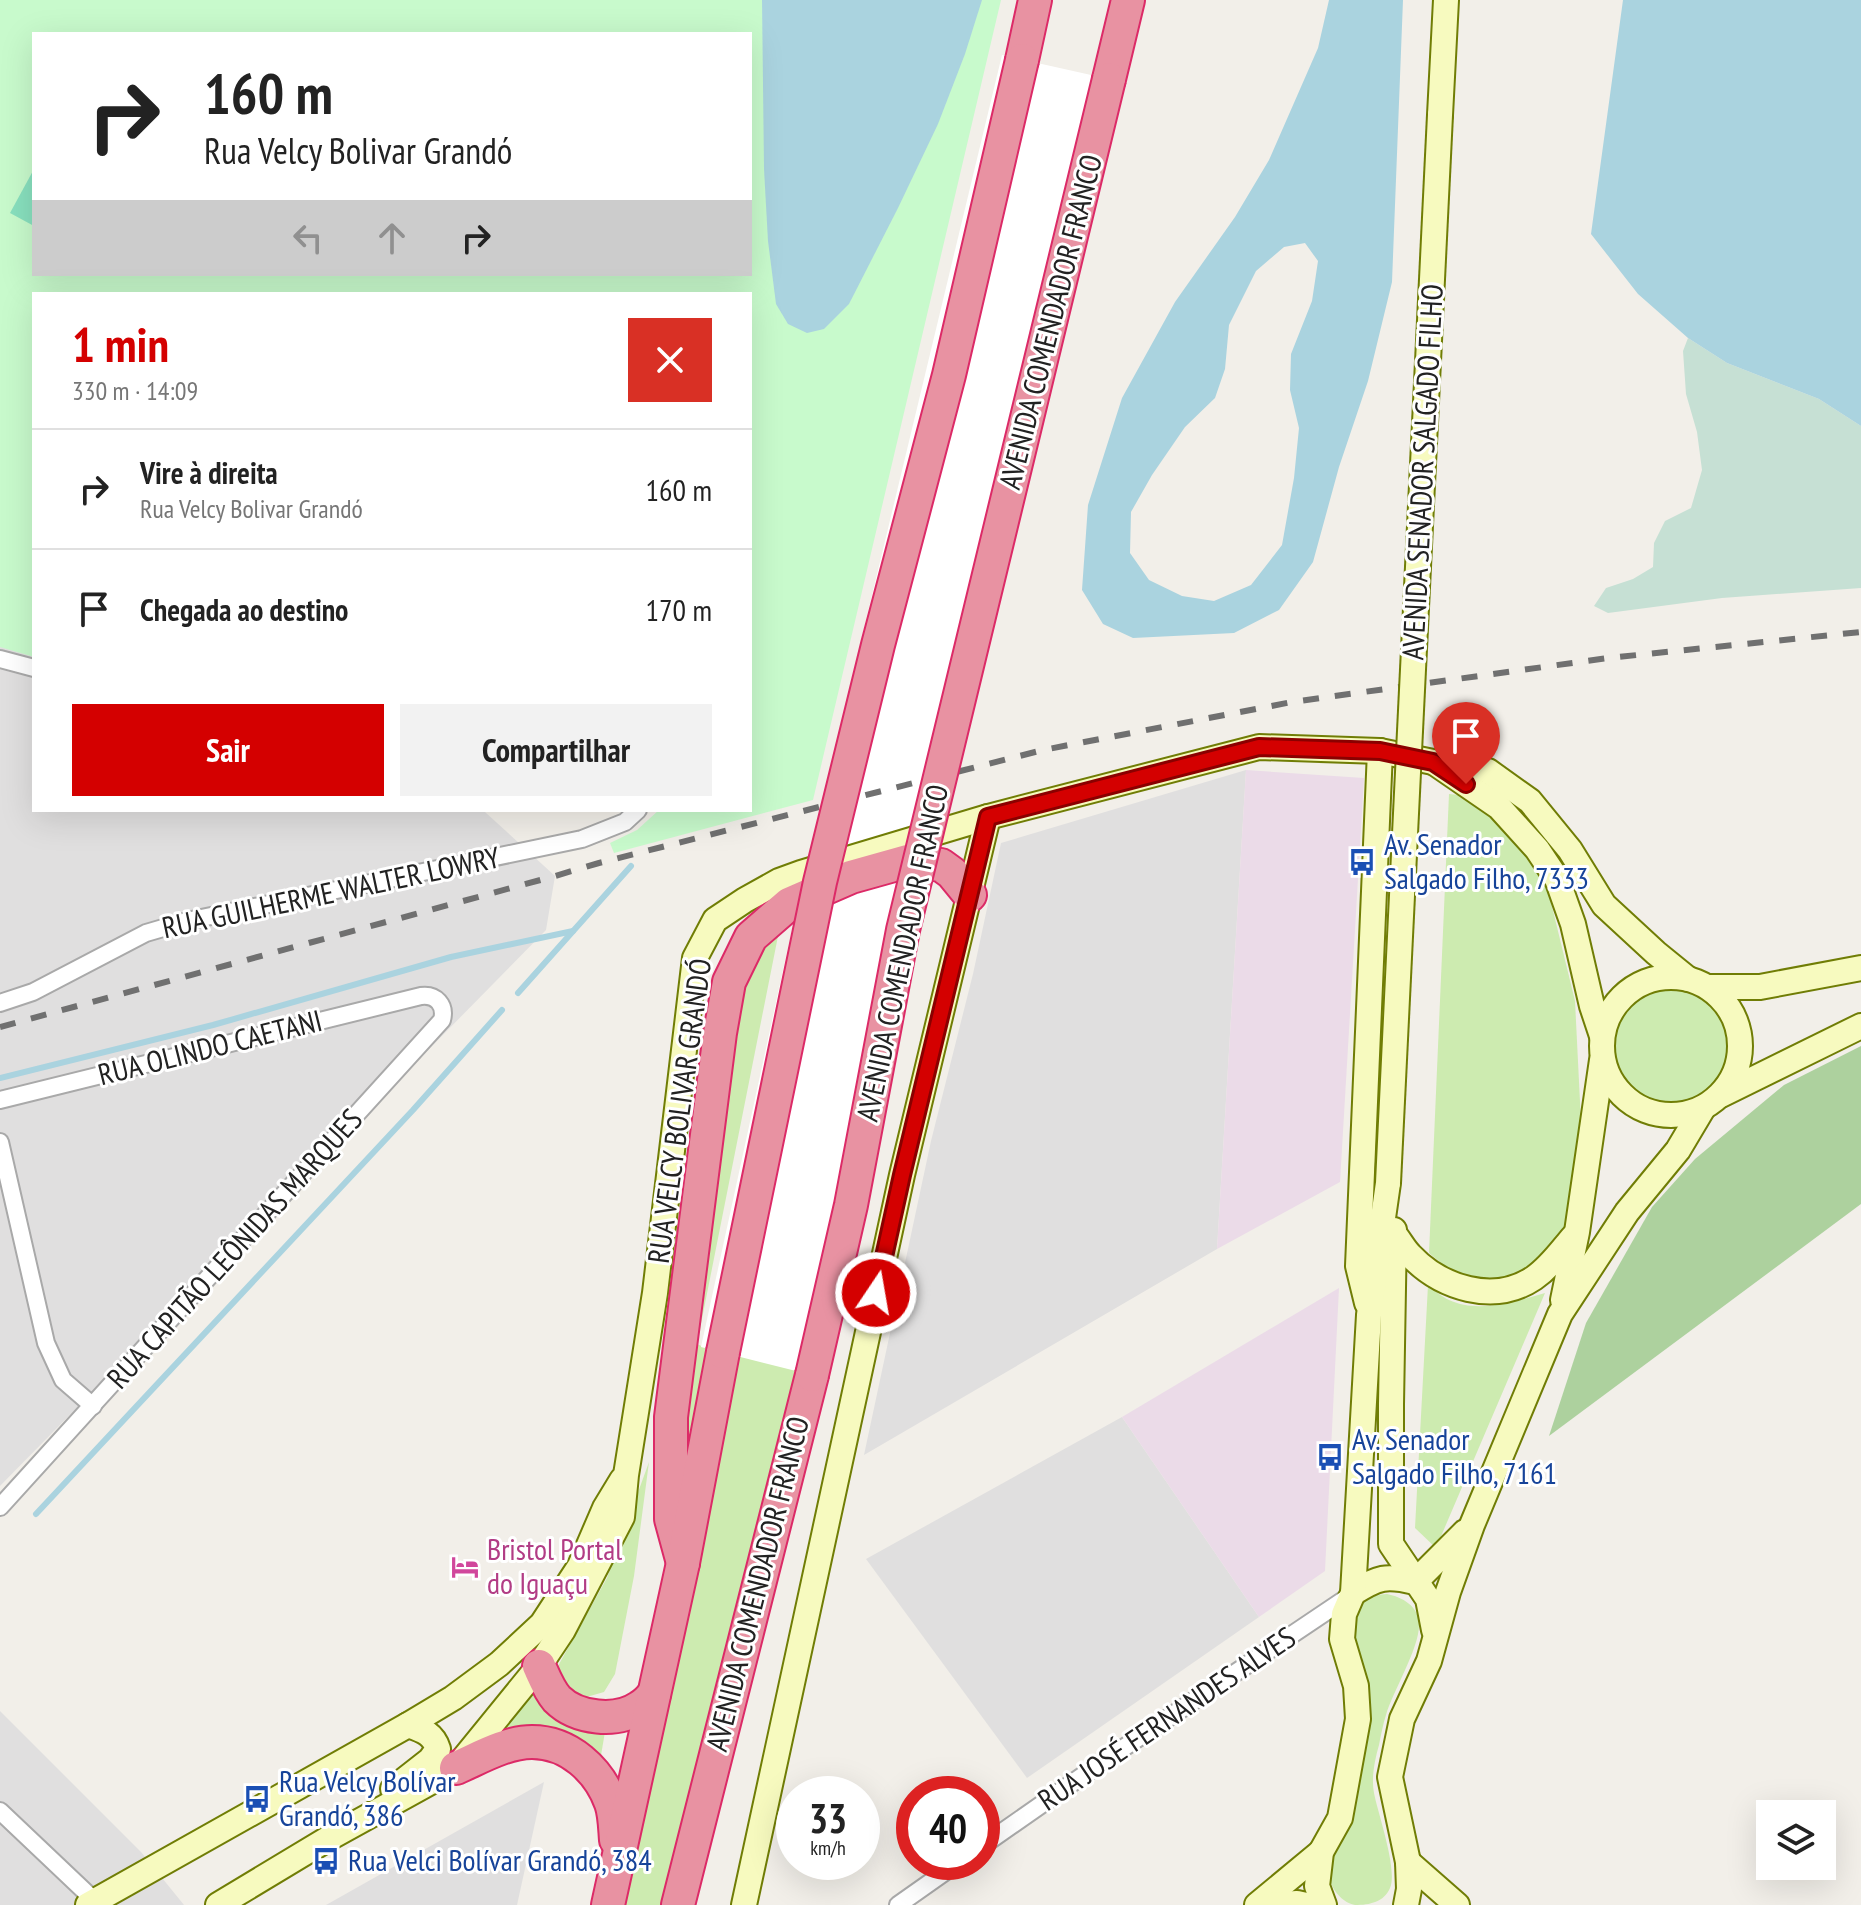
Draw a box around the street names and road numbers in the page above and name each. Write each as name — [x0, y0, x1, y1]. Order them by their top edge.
street label: AVENIDA COMENDADOR FRANCO — [989, 150, 1110, 493]
street label: AVENIDA SENADOR SALGADO FILHO — [1392, 283, 1451, 661]
street label: AVENIDA COMENDADOR FRANCO — [847, 781, 956, 1125]
street label: RUA GUILHERME WALTER LOWRY — [158, 837, 503, 946]
street label: RUA VELCY BOLIVAR GRANDÓ — [638, 956, 719, 1266]
street label: RUA OLINDO CAETANI — [94, 1000, 326, 1093]
street label: RUA CAPITÃO LEÔNIDAS MARQUES — [98, 1100, 370, 1396]
street label: AVENIDA COMENDADOR FRANCO — [696, 1412, 817, 1755]
street label: RUA JOSÉ FERNANDES ALVES — [1030, 1617, 1302, 1818]

